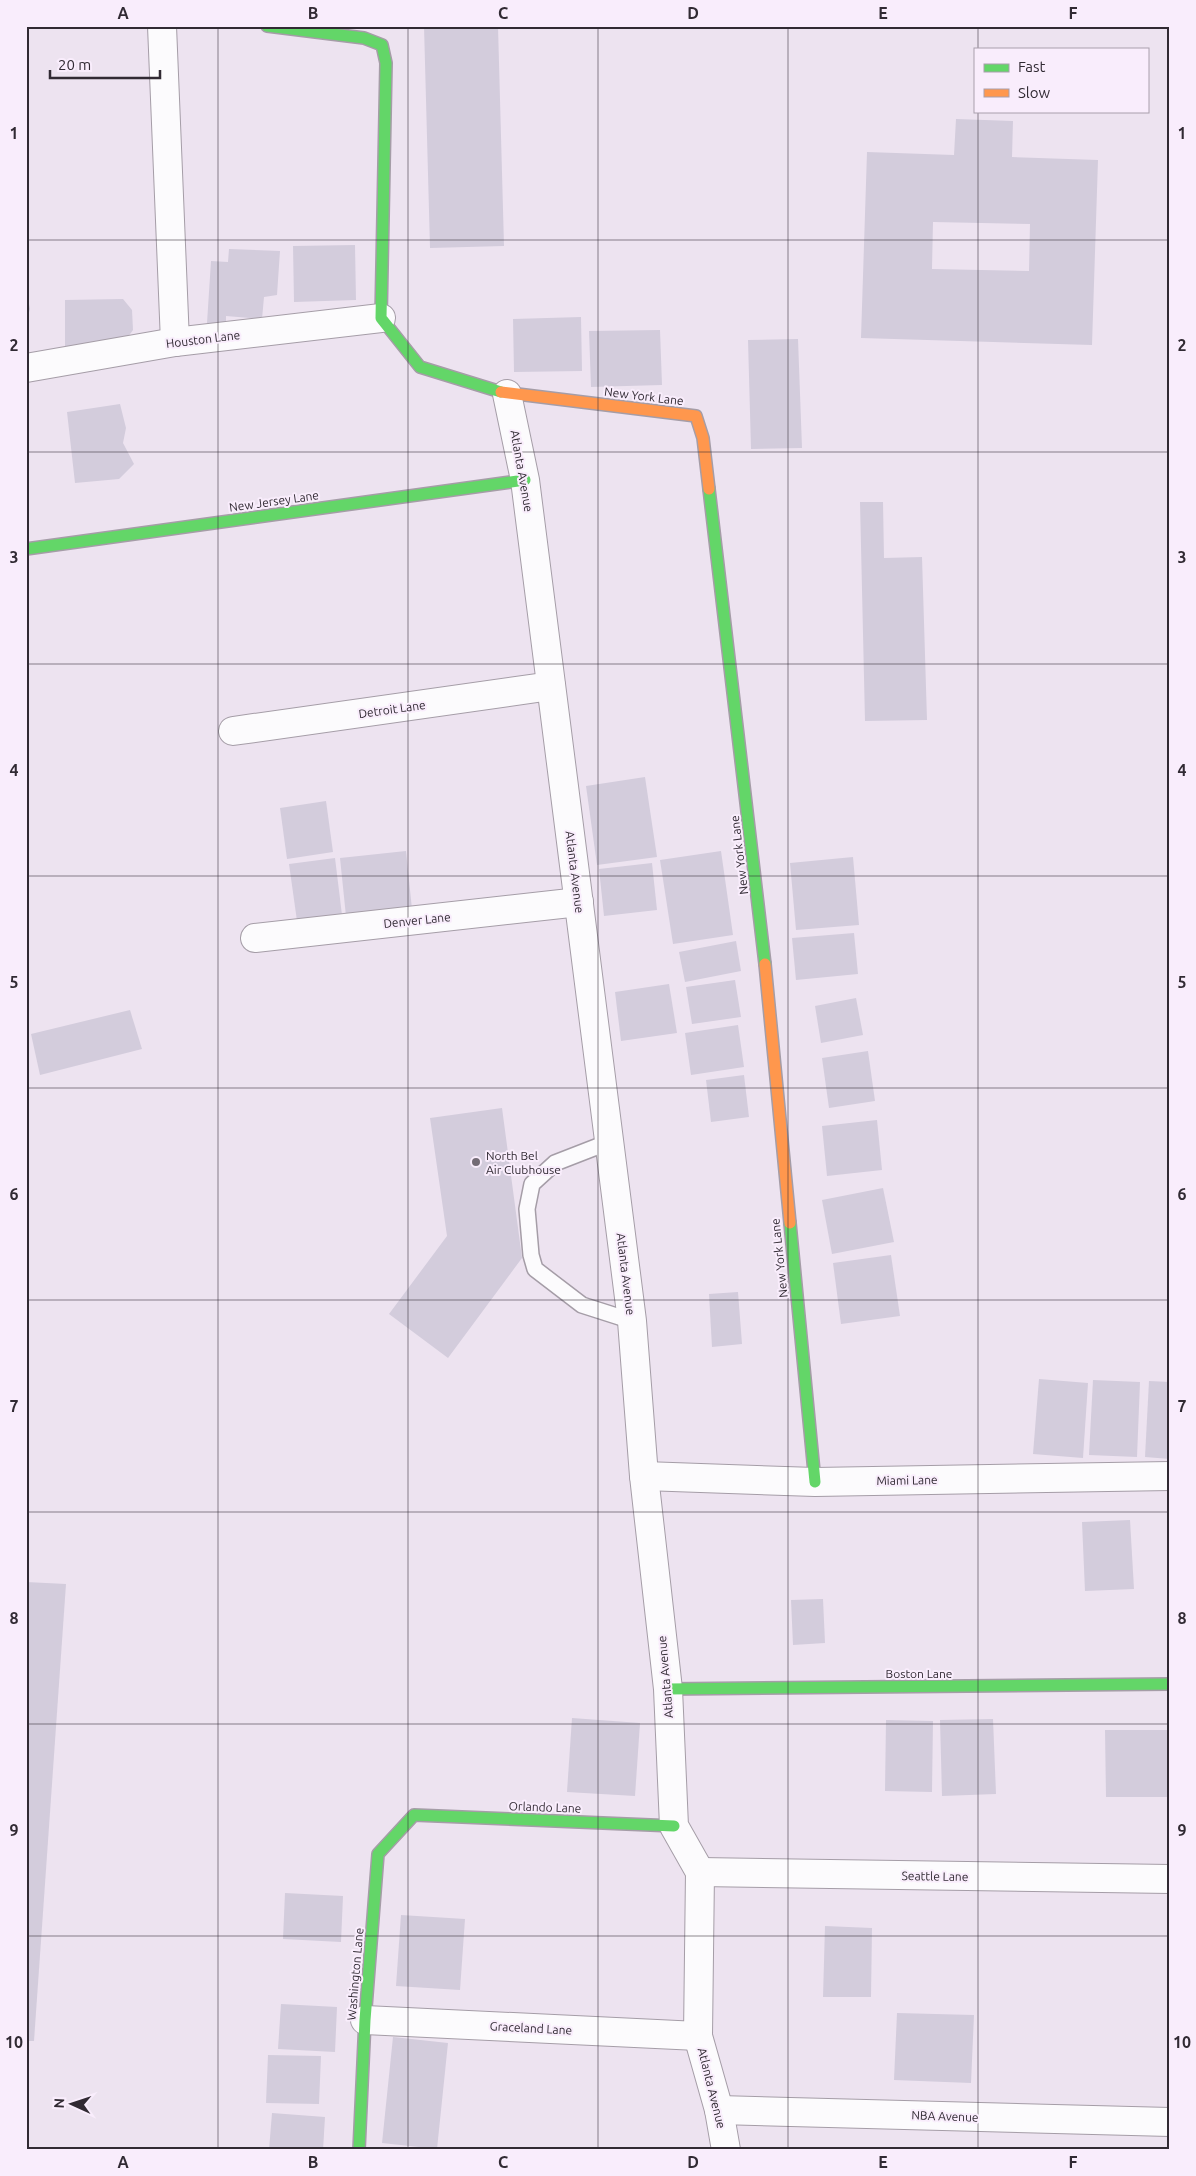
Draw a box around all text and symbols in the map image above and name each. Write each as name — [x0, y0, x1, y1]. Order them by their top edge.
text: A — [117, 4, 129, 22]
text: B — [308, 4, 318, 22]
text: C — [498, 4, 508, 22]
text: D — [687, 4, 699, 22]
text: E — [878, 4, 888, 22]
text: F — [1069, 4, 1078, 22]
scale bar — [50, 48, 160, 80]
legend — [974, 48, 1148, 112]
text: 20 m — [58, 56, 91, 73]
text: Fast — [1018, 58, 1046, 75]
text: Slow — [1018, 84, 1051, 101]
text: 1 — [9, 124, 19, 142]
text: 1 — [1177, 124, 1187, 142]
street label: Houston Lane — [165, 328, 241, 350]
text: 2 — [9, 336, 19, 354]
text: 2 — [1177, 336, 1187, 354]
street label: New York Lane — [604, 385, 684, 407]
street label: Atlanta Avenue — [508, 429, 536, 513]
street label: New Jersey Lane — [228, 488, 320, 514]
text: 3 — [9, 548, 19, 566]
text: 3 — [1177, 548, 1187, 566]
street label: Detroit Lane — [358, 698, 426, 720]
text: 4 — [9, 761, 19, 779]
text: 4 — [1177, 761, 1187, 779]
street label: New York Lane — [728, 815, 750, 895]
street label: Atlanta Avenue — [564, 830, 586, 914]
street label: Denver Lane — [383, 910, 451, 930]
text: 5 — [9, 973, 19, 991]
text: 5 — [1177, 973, 1187, 991]
place label: North Bel Air Clubhouse — [486, 1149, 561, 1176]
marker: North Bel Air Clubhouse — [470, 1156, 482, 1168]
text: 6 — [9, 1185, 19, 1203]
text: 6 — [1177, 1185, 1187, 1203]
street label: New York Lane — [768, 1218, 790, 1298]
street label: Atlanta Avenue — [615, 1232, 637, 1316]
text: 7 — [9, 1397, 19, 1415]
text: 7 — [1177, 1397, 1187, 1415]
street label: Miami Lane — [876, 1473, 938, 1487]
text: 8 — [9, 1609, 19, 1627]
text: 8 — [1177, 1609, 1187, 1627]
street label: Atlanta Avenue — [655, 1635, 675, 1719]
street label: Boston Lane — [886, 1667, 952, 1680]
street label: Orlando Lane — [508, 1799, 582, 1815]
text: 9 — [9, 1821, 19, 1839]
text: 9 — [1177, 1821, 1187, 1839]
street label: Seattle Lane — [901, 1869, 969, 1883]
street label: Washington Lane — [344, 1927, 366, 2021]
street label: Graceland Lane — [489, 2019, 573, 2037]
text: 10 — [5, 2033, 23, 2051]
text: 10 — [1173, 2033, 1191, 2051]
street label: Atlanta Avenue — [696, 2046, 728, 2130]
north arrow — [48, 2078, 98, 2128]
text: N — [51, 2098, 67, 2109]
street label: NBA Avenue — [911, 2108, 979, 2124]
text: A — [117, 2153, 129, 2171]
text: B — [308, 2153, 318, 2171]
text: C — [498, 2153, 508, 2171]
text: D — [687, 2153, 699, 2171]
text: E — [878, 2153, 888, 2171]
text: F — [1069, 2153, 1078, 2171]

